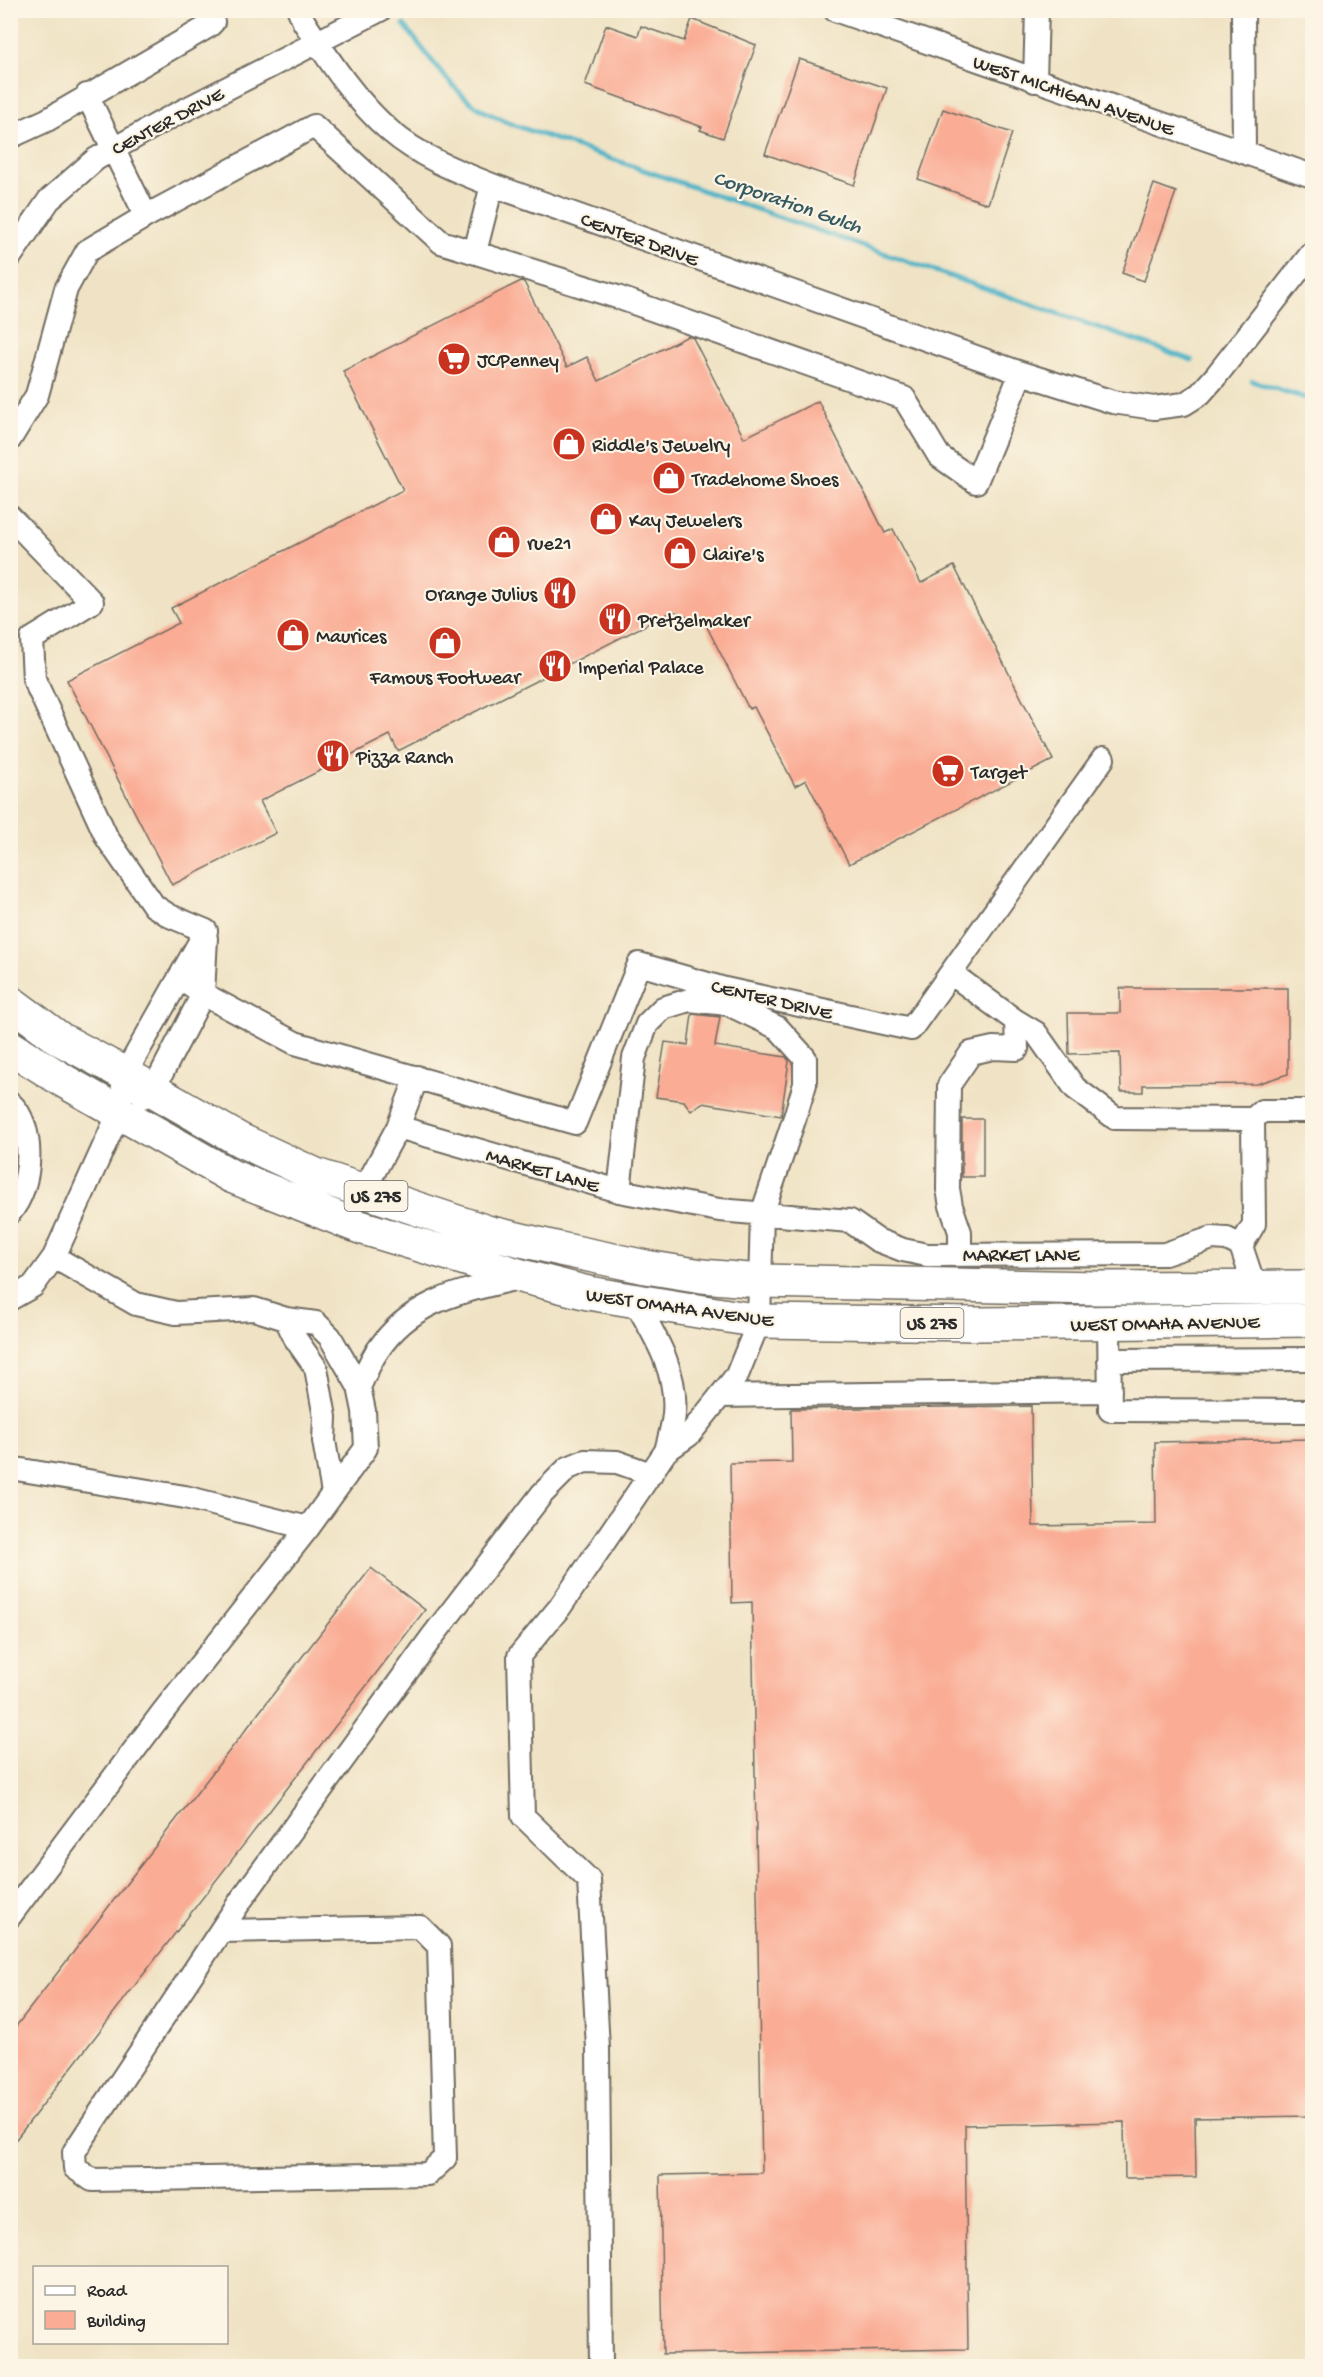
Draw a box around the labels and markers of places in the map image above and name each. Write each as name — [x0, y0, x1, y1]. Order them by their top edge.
supermarket icon: JCPenney — [436, 341, 472, 377]
place label: JCPenney — [477, 351, 559, 374]
shop icon: Riddle's Jewelry — [551, 426, 587, 462]
place label: Riddle's Jewelry — [592, 436, 730, 459]
shop icon: Tradehome Shoes — [651, 460, 687, 496]
place label: Tradehome Shoes — [691, 470, 839, 493]
shop icon: Kay Jewelers — [588, 501, 624, 537]
place label: Kay Jewelers — [629, 511, 742, 534]
shop icon: rue21 — [486, 524, 522, 560]
place label: rue21 — [527, 534, 572, 557]
shop icon: Claire's — [662, 535, 698, 571]
place label: Claire's — [703, 545, 764, 568]
restaurant icon: Orange Julius — [542, 575, 578, 611]
place label: Orange Julius — [425, 585, 538, 608]
restaurant icon: Pretzelmaker — [597, 601, 633, 637]
place label: Pretzelmaker — [637, 611, 752, 634]
shop icon: Maurices — [275, 617, 311, 653]
shop icon: Famous Footwear — [427, 625, 463, 661]
place label: Maurices — [316, 627, 387, 650]
restaurant icon: Imperial Palace — [537, 648, 573, 684]
place label: Imperial Palace — [578, 658, 704, 681]
place label: Famous Footwear — [369, 668, 522, 691]
restaurant icon: Pizza Ranch — [315, 738, 351, 774]
place label: Pizza Ranch — [355, 748, 454, 771]
supermarket icon: Target — [930, 753, 966, 789]
place label: Target — [970, 763, 1029, 786]

